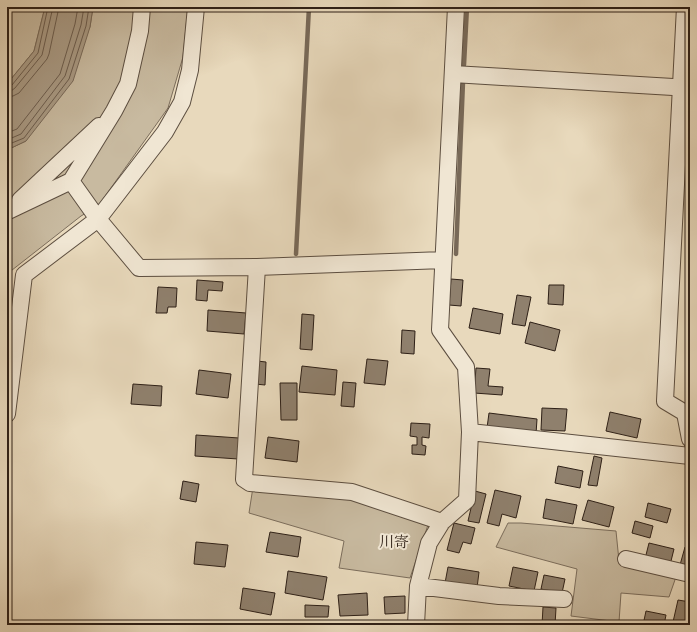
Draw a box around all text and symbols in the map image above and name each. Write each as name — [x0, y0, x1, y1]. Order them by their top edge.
district label: 川寄 — [379, 533, 409, 552]

